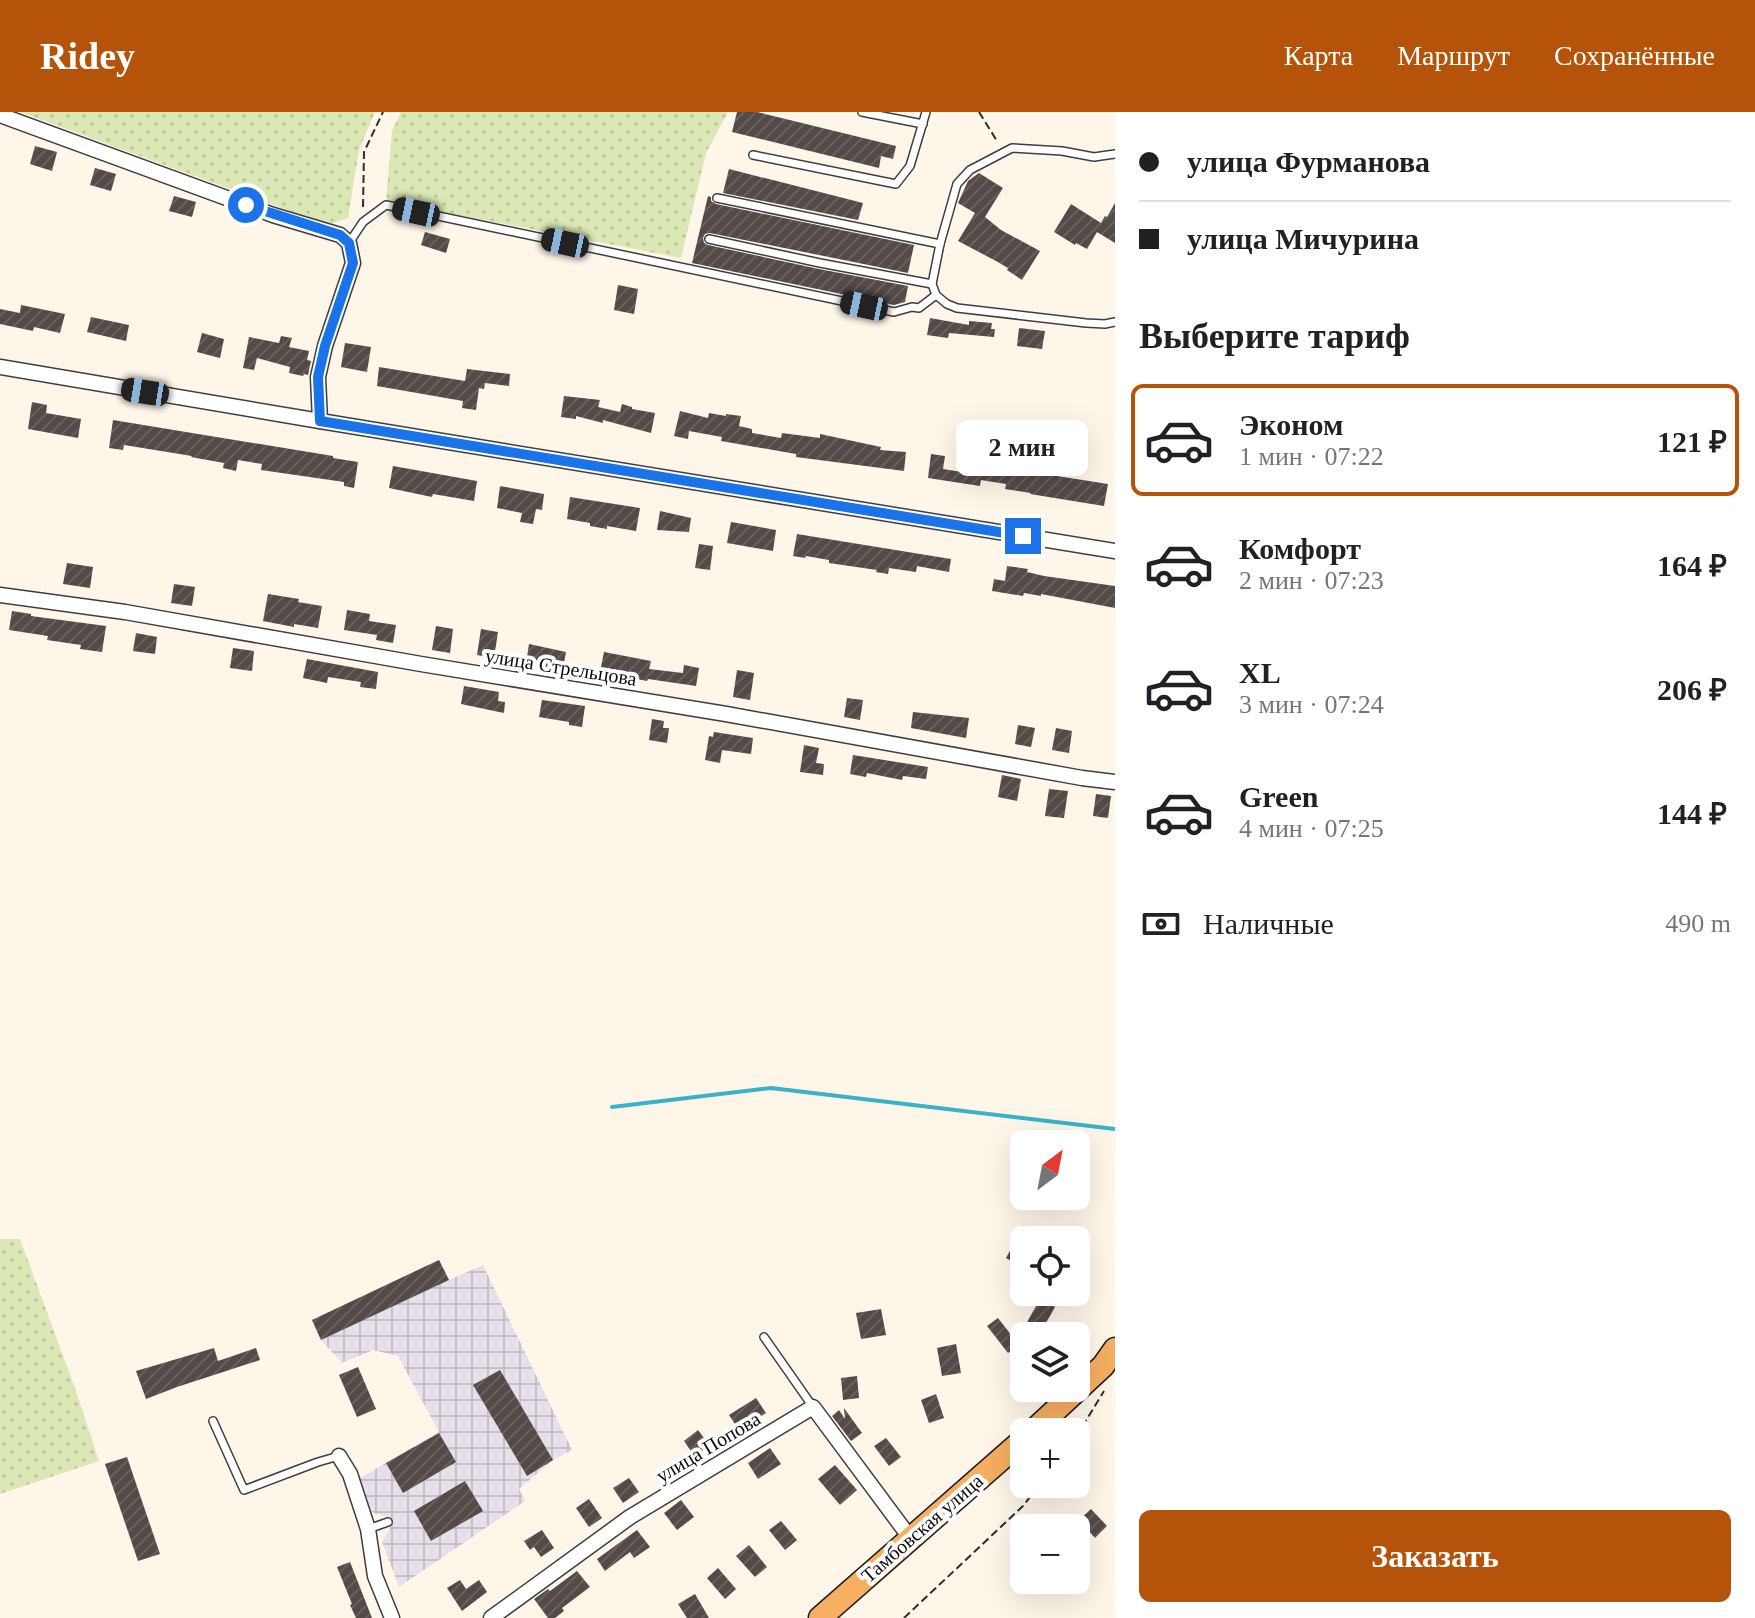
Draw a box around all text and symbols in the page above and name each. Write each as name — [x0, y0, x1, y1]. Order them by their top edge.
text: Ridey — [40, 35, 135, 77]
text: Карта — [1284, 40, 1353, 71]
text: Маршрут — [1397, 40, 1510, 71]
text: Сохранённые — [1554, 40, 1715, 71]
text: улица Фурманова — [1187, 145, 1430, 178]
route start — [228, 187, 264, 223]
car — [390, 195, 442, 229]
text: улица Мичурина — [1187, 222, 1419, 255]
car — [539, 226, 591, 260]
car — [838, 289, 890, 323]
text: Выберите тариф — [1139, 316, 1410, 356]
car — [119, 376, 171, 408]
icon: car — [1143, 404, 1215, 476]
text: Эконом — [1239, 408, 1343, 441]
callout: 2 мин — [957, 420, 1089, 476]
text: 121 ₽ — [1657, 425, 1727, 458]
text: 2 мин — [988, 433, 1056, 462]
text: 1 мин · 07:22 — [1239, 442, 1384, 471]
route end — [1005, 518, 1041, 554]
icon: car — [1143, 528, 1215, 600]
text: Комфорт — [1239, 532, 1361, 565]
text: 164 ₽ — [1657, 549, 1727, 582]
text: 2 мин · 07:23 — [1239, 566, 1384, 595]
street label: улица Стрельцова — [483, 644, 638, 691]
icon: car — [1143, 652, 1215, 724]
text: XL — [1239, 656, 1281, 689]
text: 206 ₽ — [1657, 673, 1727, 706]
text: 3 мин · 07:24 — [1239, 690, 1384, 719]
icon: car — [1143, 776, 1215, 848]
text: Green — [1239, 780, 1318, 813]
text: 144 ₽ — [1657, 797, 1727, 830]
text: 4 мин · 07:25 — [1239, 814, 1384, 843]
icon: cash — [1139, 902, 1183, 946]
text: Наличные — [1203, 907, 1334, 940]
text: 490 m — [1665, 909, 1731, 938]
north arrow — [1010, 1130, 1090, 1210]
map controls — [1010, 1130, 1090, 1594]
button: locate — [1010, 1226, 1090, 1306]
button: layers — [1010, 1322, 1090, 1402]
street label: улица Попова — [652, 1407, 765, 1488]
button: + — [1010, 1418, 1090, 1498]
street label: Тамбовская улица — [857, 1469, 988, 1587]
button: Заказать — [1139, 1510, 1731, 1602]
button: − — [1010, 1514, 1090, 1594]

